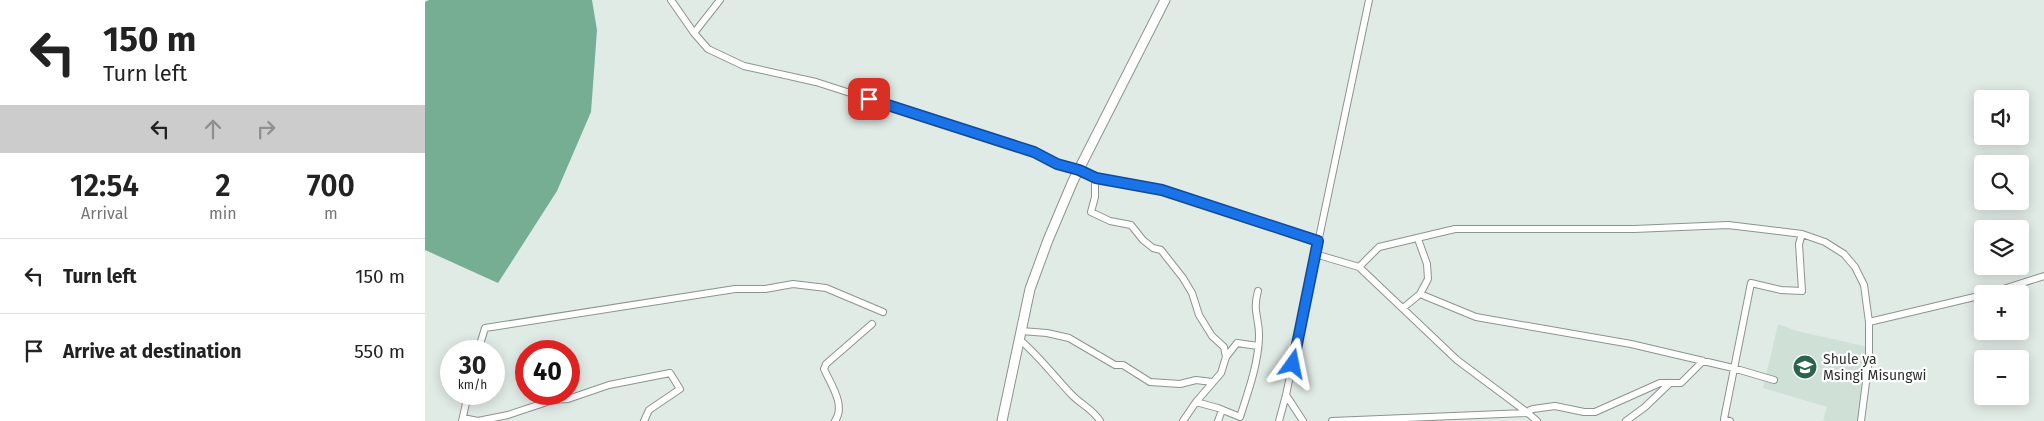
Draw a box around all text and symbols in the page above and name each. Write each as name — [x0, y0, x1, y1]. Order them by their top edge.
text: 150 m — [103, 18, 196, 60]
icon: left — [20, 20, 85, 85]
text: Turn left — [103, 60, 187, 87]
pin — [848, 78, 890, 120]
icon: arrive — [855, 85, 883, 113]
map controls — [1974, 90, 2029, 405]
button: sound — [1974, 90, 2029, 145]
icon: left — [146, 115, 174, 143]
icon: ahead — [199, 115, 227, 143]
icon: right — [252, 115, 280, 143]
button: search — [1974, 155, 2029, 210]
text: 12:54 — [70, 168, 139, 204]
text: 2 — [215, 168, 231, 204]
text: 700 — [307, 168, 355, 204]
text: Arrival — [81, 204, 128, 223]
text: min — [209, 204, 237, 223]
text: m — [324, 204, 338, 223]
button: layers — [1974, 220, 2029, 275]
icon: left — [20, 262, 48, 290]
text: Turn left — [63, 265, 137, 288]
text: 150 m — [355, 265, 405, 288]
button: + — [1974, 285, 2029, 340]
icon: arrive — [20, 337, 48, 365]
position arrow — [1266, 337, 1318, 389]
text: Arrive at destination — [63, 340, 242, 363]
text: 550 m — [354, 340, 405, 363]
speed limit sign: 40 — [515, 340, 580, 405]
button: − — [1974, 350, 2029, 405]
text: 30 — [459, 351, 486, 381]
place label: Shule ya Msingi Misungwi — [1823, 351, 1927, 384]
school or university icon: Shule ya Msingi Misungwi — [1792, 354, 1818, 380]
text: km/h — [458, 378, 487, 392]

